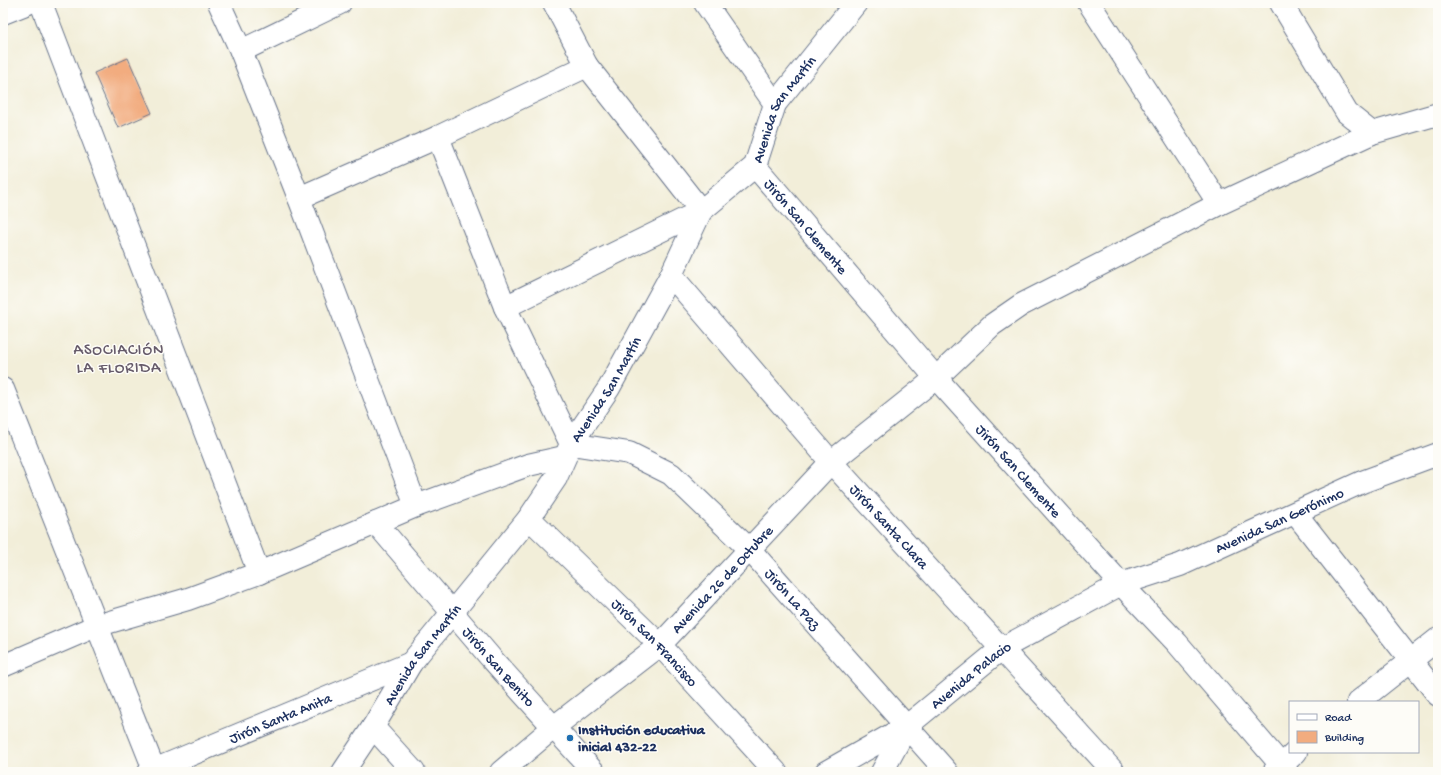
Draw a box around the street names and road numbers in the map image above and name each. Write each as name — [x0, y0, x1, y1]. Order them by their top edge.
street label: Avenida San Martín — [750, 53, 821, 165]
street label: Jirón San Clemente — [759, 176, 851, 279]
street label: Avenida San Martín — [568, 334, 646, 446]
street label: Jirón San Clemente — [971, 421, 1064, 522]
street label: Jirón Santa Clara — [845, 481, 932, 574]
street label: Avenida San Gerónimo — [1213, 484, 1347, 559]
street label: Avenida 26 de Octubre — [668, 522, 778, 638]
street label: Jirón La Paz — [760, 566, 824, 634]
street label: Jirón San Francisco — [607, 596, 701, 691]
street label: Avenida San Martín — [381, 601, 466, 709]
street label: Jirón San Benito — [458, 624, 538, 712]
street label: Avenida Palacio — [928, 638, 1015, 714]
street label: Jirón Santa Anita — [227, 690, 335, 749]

